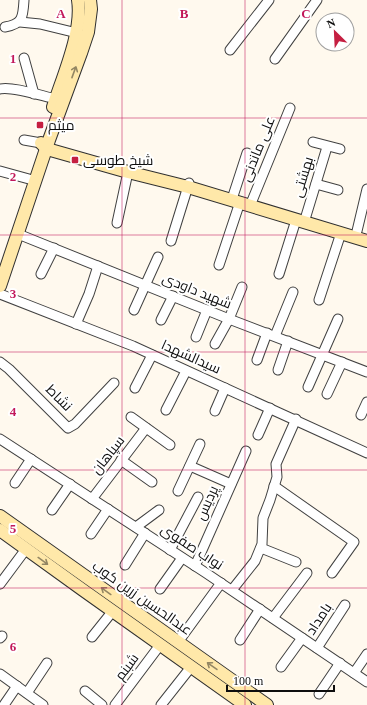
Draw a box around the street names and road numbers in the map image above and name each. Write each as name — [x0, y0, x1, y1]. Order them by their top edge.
street label: علی ماندنی — [238, 114, 278, 184]
street label: بهشتی — [290, 155, 316, 199]
street label: شهید داودی — [160, 270, 234, 312]
street label: سیدالشهدا — [159, 337, 223, 377]
street label: نشاط — [43, 382, 75, 414]
street label: سپاهان — [88, 433, 129, 478]
street label: پردیس — [193, 483, 223, 523]
street label: نواب صفوی — [158, 521, 226, 573]
street label: عبدالحسین زرین کوب — [89, 558, 195, 638]
street label: بامداد — [303, 600, 335, 638]
street label: شبنم — [112, 651, 143, 684]

